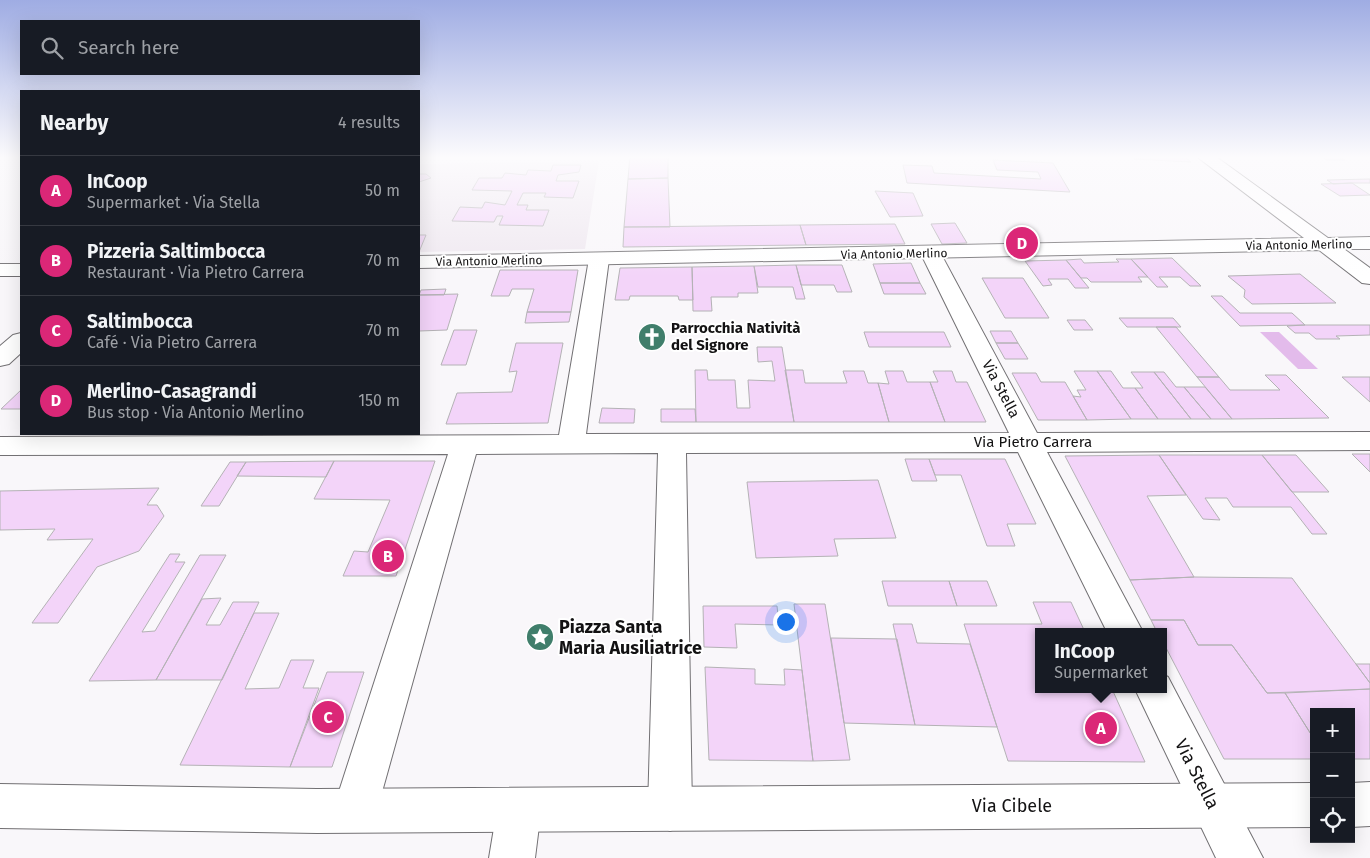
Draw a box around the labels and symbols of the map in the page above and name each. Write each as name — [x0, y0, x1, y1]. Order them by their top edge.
pin: D — [1006, 224, 1038, 262]
street label: Via Antonio Merlino — [1245, 237, 1353, 253]
street label: Via Antonio Merlino — [840, 246, 948, 262]
street label: Via Antonio Merlino — [435, 253, 543, 269]
place label: Parrocchia Natività del Signore — [671, 319, 800, 354]
church icon: Parrocchia Natività del Signore — [637, 322, 667, 352]
street label: Via Stella — [978, 357, 1024, 421]
street label: Via Pietro Carrera — [974, 433, 1092, 451]
pin: B — [372, 537, 404, 575]
your location — [773, 609, 799, 635]
place label: Piazza Santa Maria Ausiliatrice — [559, 616, 702, 659]
place icon: Piazza Santa Maria Ausiliatrice — [525, 622, 555, 652]
pin: C — [312, 698, 344, 736]
pin: A — [1085, 709, 1117, 747]
street label: Via Stella — [1170, 735, 1224, 813]
street label: Via Cibele — [972, 795, 1052, 817]

